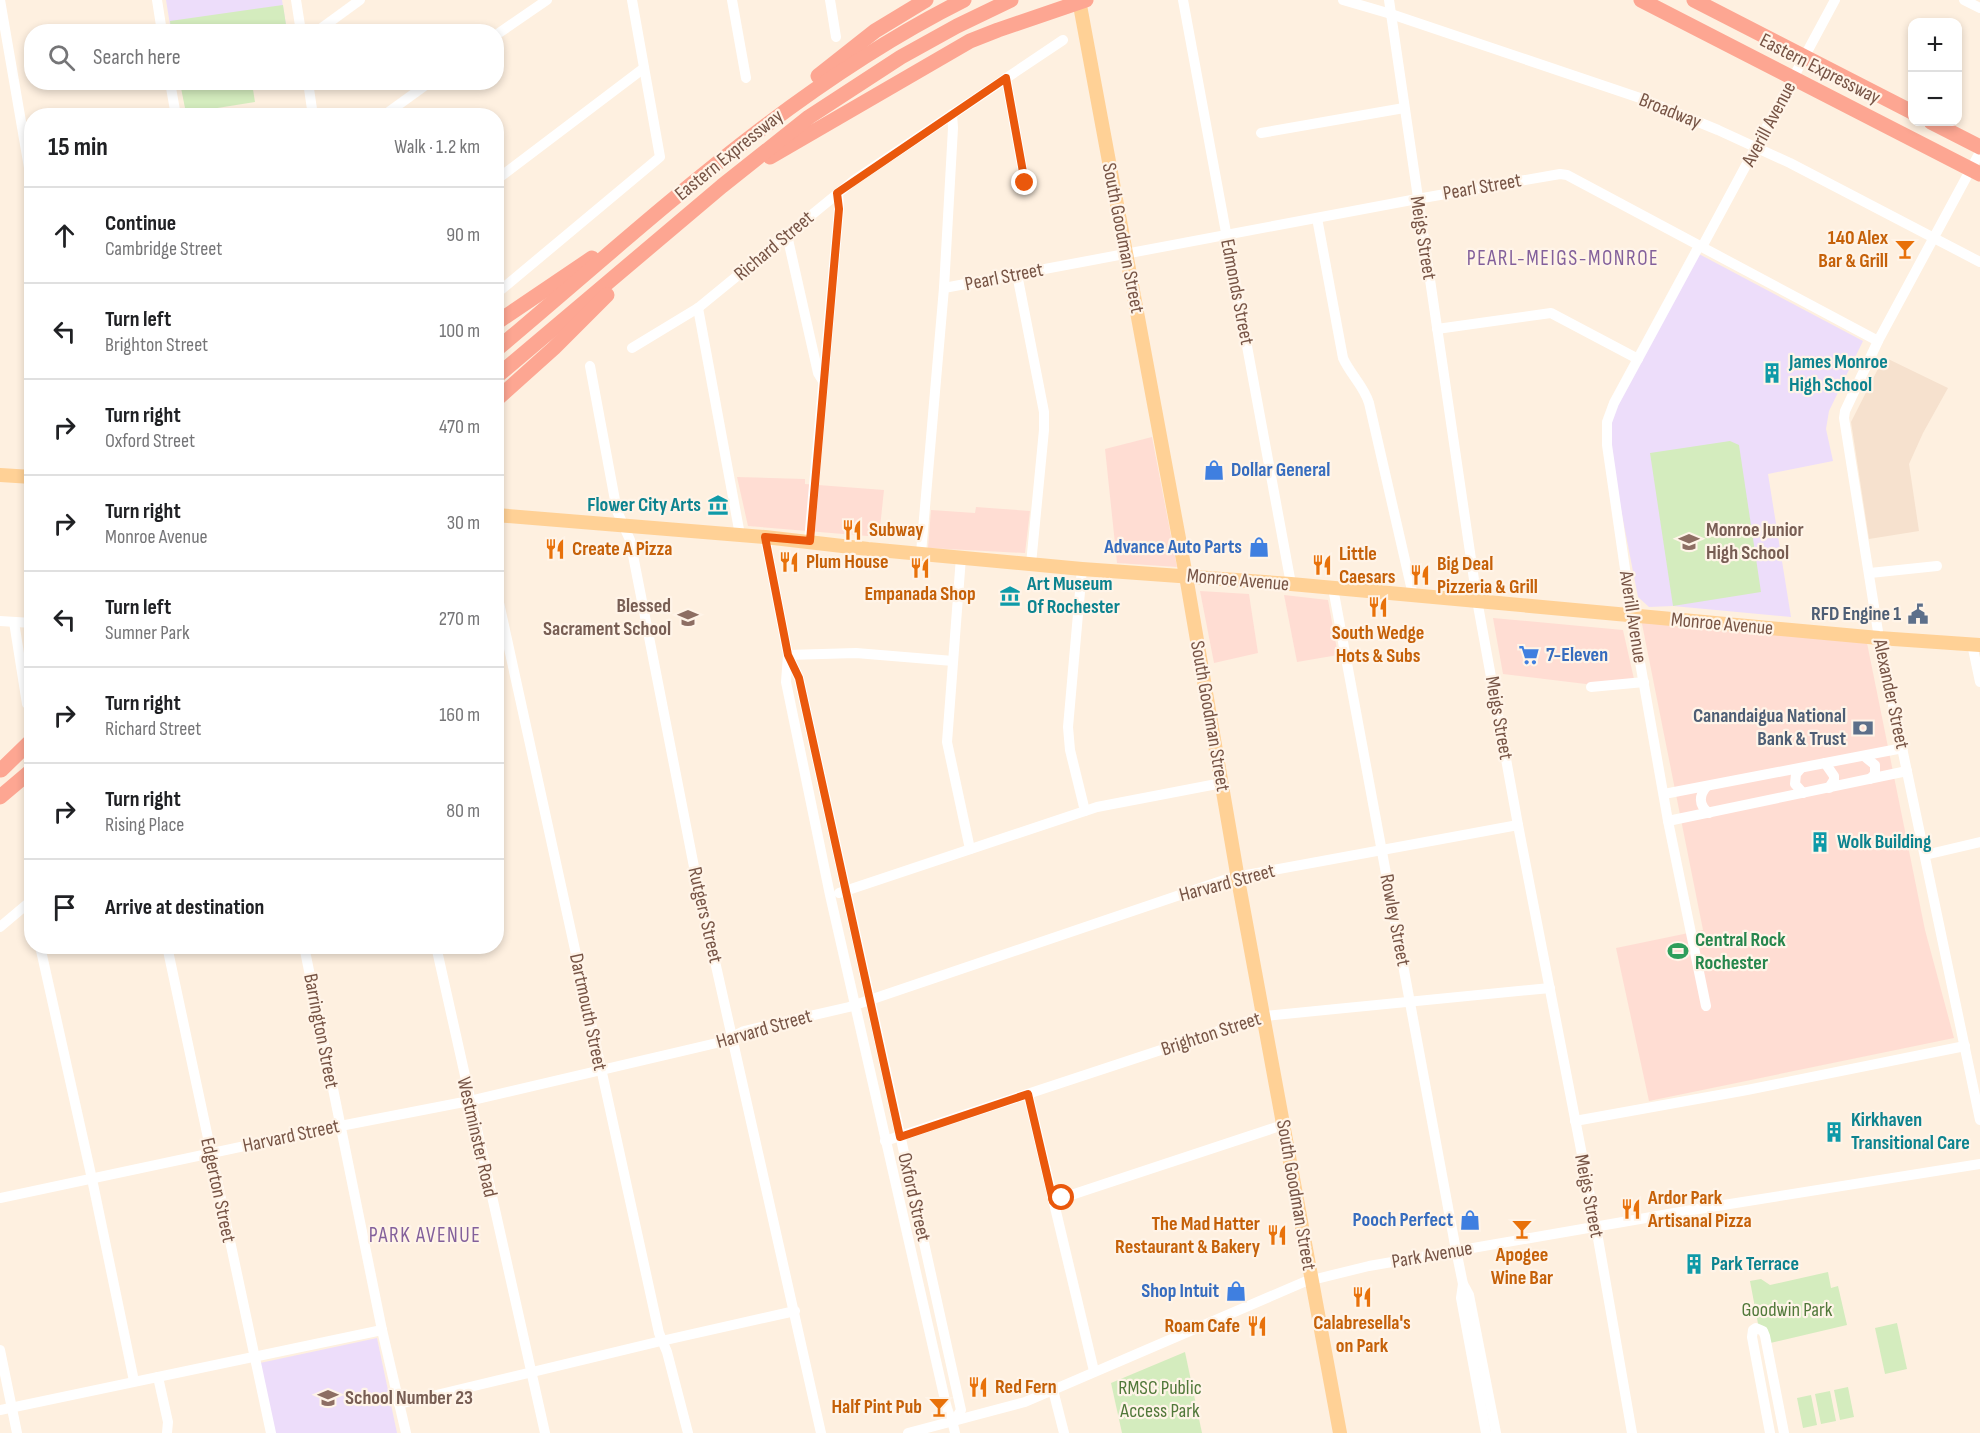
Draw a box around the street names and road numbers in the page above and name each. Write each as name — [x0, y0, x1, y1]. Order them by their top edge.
street label: Eastern Expressway — [1756, 28, 1885, 110]
street label: Averill Avenue — [1736, 77, 1801, 172]
street label: Broadway — [1635, 88, 1705, 134]
street label: Eastern Expressway — [670, 104, 788, 206]
street label: South Goodman Street — [1097, 161, 1149, 315]
street label: Pearl Street — [1441, 168, 1523, 206]
street label: Meigs Street — [1405, 195, 1441, 281]
street label: Richard Street — [729, 206, 819, 286]
street label: Edmonds Street — [1215, 237, 1259, 347]
street label: Pearl Street — [963, 258, 1045, 296]
street label: Monroe Avenue — [1186, 564, 1290, 596]
street label: Averill Avenue — [1614, 568, 1652, 665]
street label: Monroe Avenue — [1670, 608, 1774, 640]
street label: Alexander Street — [1867, 636, 1914, 751]
street label: South Goodman Street — [1185, 639, 1235, 793]
street label: Meigs Street — [1480, 674, 1518, 762]
street label: Harvard Street — [1177, 859, 1277, 907]
street label: Rutgers Street — [682, 865, 728, 965]
street label: Rowley Street — [1374, 872, 1416, 968]
street label: Dartmouth Street — [564, 951, 612, 1073]
street label: Barrington Street — [298, 972, 344, 1090]
street label: Harvard Street — [714, 1004, 814, 1054]
street label: Brighton Street — [1158, 1007, 1264, 1061]
street label: Westminster Road — [452, 1075, 502, 1199]
street label: Harvard Street — [241, 1114, 341, 1158]
street label: South Goodman Street — [1271, 1118, 1321, 1272]
street label: Edgerton Street — [195, 1135, 241, 1245]
street label: Oxford Street — [892, 1150, 936, 1244]
street label: Meigs Street — [1569, 1152, 1609, 1240]
street label: Park Avenue — [1390, 1236, 1474, 1274]

